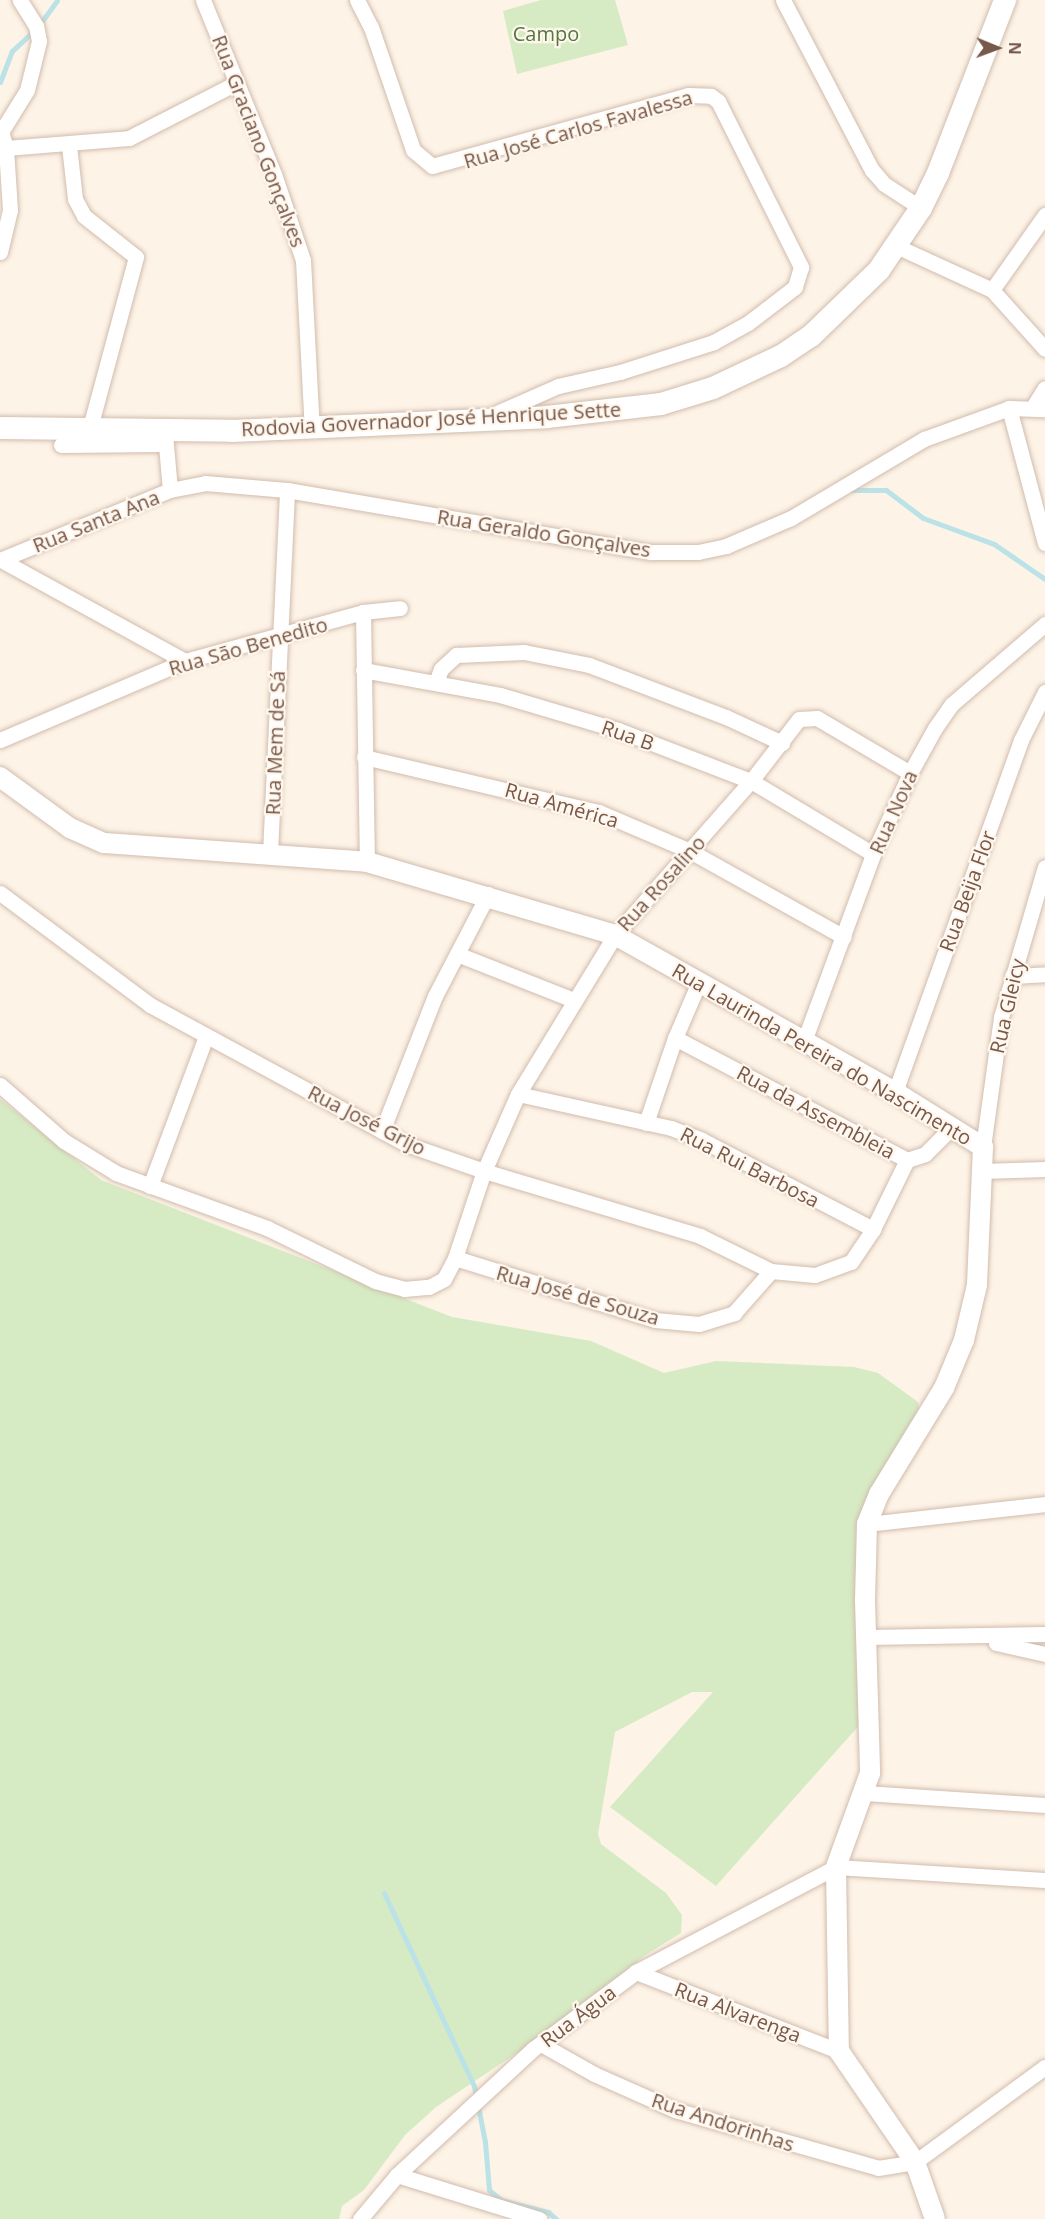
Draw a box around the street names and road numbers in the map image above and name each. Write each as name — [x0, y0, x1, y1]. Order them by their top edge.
street label: Rua Graciano Gonçalves — [207, 32, 311, 250]
street label: Rua José Carlos Favalessa — [461, 85, 695, 173]
street label: Rodovia Governador José Henrique Sette — [240, 397, 622, 441]
street label: Rua Santa Ana — [29, 485, 163, 557]
street label: Rua Geraldo Gonçalves — [436, 504, 652, 562]
street label: Rua São Benedito — [166, 612, 330, 680]
street label: Rua Mem de Sá — [260, 670, 290, 816]
street label: Rua B — [599, 715, 657, 755]
street label: Rua Nova — [864, 766, 922, 858]
street label: Rua América — [502, 777, 622, 833]
street label: Rua Beija Flor — [934, 827, 1000, 955]
street label: Rua Rosalino — [612, 830, 710, 936]
street label: Rua Gleicy — [984, 956, 1030, 1056]
street label: Rua Laurinda Pereira do Nascimento — [668, 958, 976, 1150]
street label: Rua da Assembleia — [733, 1060, 899, 1164]
street label: Rua José Grijo — [304, 1080, 430, 1160]
street label: Rua Rui Barbosa — [676, 1122, 824, 1212]
street label: Rua José de Souza — [494, 1260, 662, 1330]
street label: Rua Alvarenga — [671, 1977, 805, 2047]
street label: Rua Água — [536, 1980, 620, 2052]
street label: Rua Andorinhas — [649, 2088, 797, 2156]

